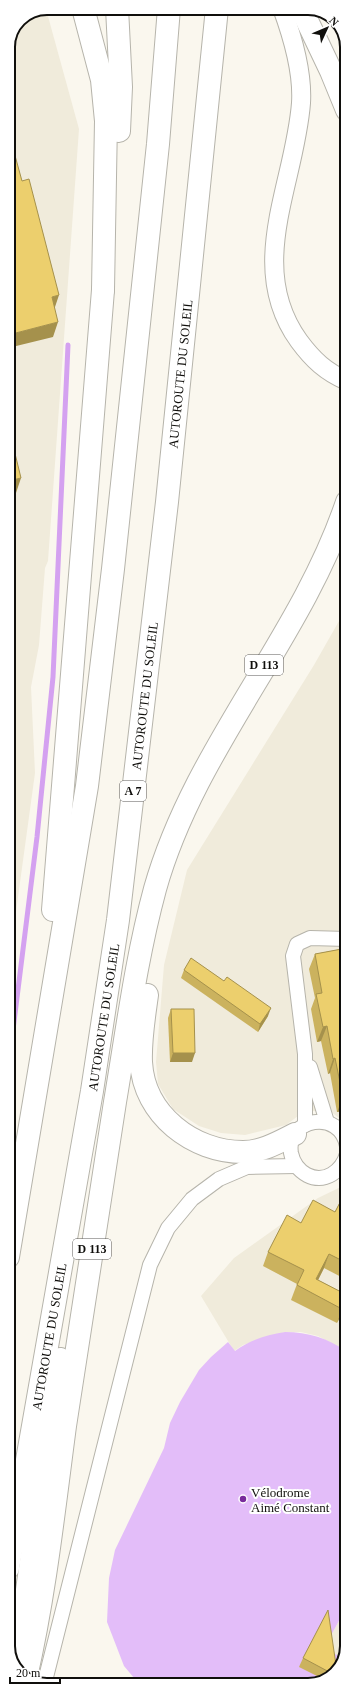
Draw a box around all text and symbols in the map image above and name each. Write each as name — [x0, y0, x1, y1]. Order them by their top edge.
north arrow — [307, 8, 347, 48]
text: N — [327, 14, 341, 28]
street label: AUTOROUTE DU SOLEIL — [165, 299, 195, 449]
street label: AUTOROUTE DU SOLEIL — [129, 621, 161, 771]
road number: D 113 — [245, 655, 283, 675]
road number: A 7 — [120, 781, 146, 801]
street label: AUTOROUTE DU SOLEIL — [85, 942, 122, 1092]
road number: D 113 — [73, 1239, 111, 1259]
street label: AUTOROUTE DU SOLEIL — [29, 1262, 70, 1411]
place label: Vélodrome Aimé Constant — [251, 1485, 330, 1515]
marker: Vélodrome Aimé Constant — [238, 1494, 248, 1504]
scale bar — [10, 1659, 60, 1685]
text: 20 m — [16, 1666, 41, 1680]

